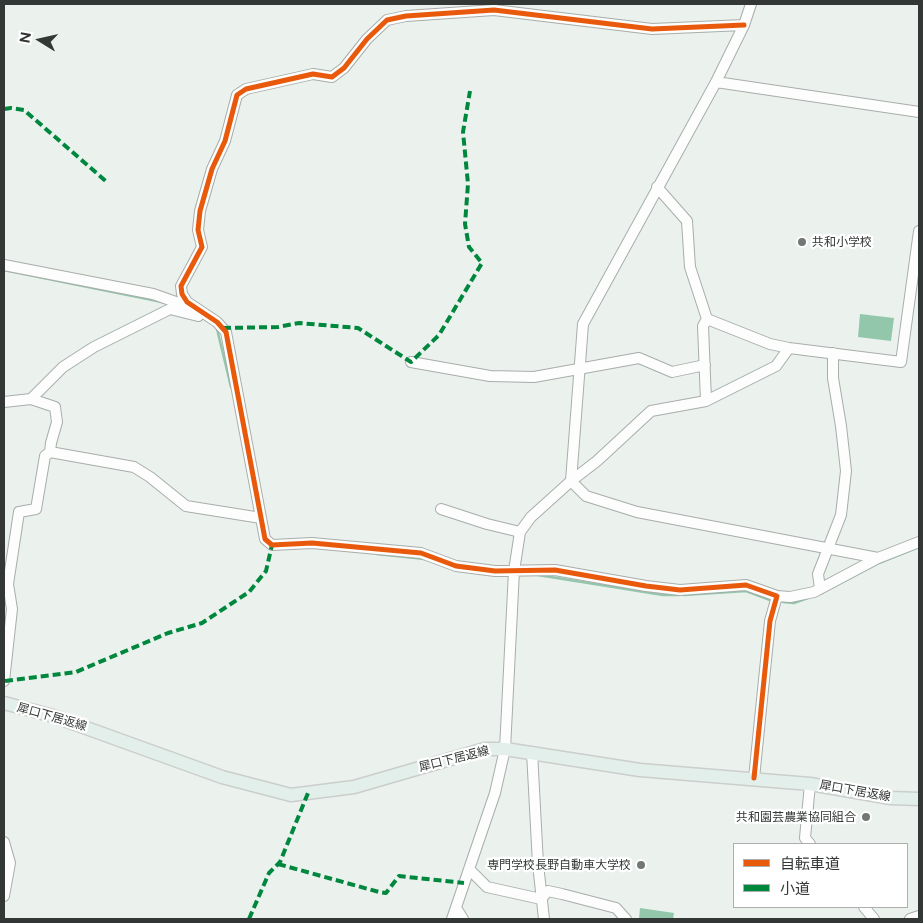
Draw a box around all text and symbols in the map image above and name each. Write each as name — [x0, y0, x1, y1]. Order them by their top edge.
north arrow — [15, 15, 65, 65]
text: N — [16, 31, 34, 44]
place label: 共和小学校 — [812, 235, 872, 249]
marker: 共和小学校 — [796, 236, 808, 248]
street label: 犀口下居返線 — [15, 700, 89, 734]
street label: 犀口下居返線 — [417, 743, 491, 775]
street label: 犀口下居返線 — [818, 778, 892, 804]
place label: 共和園芸農業協同組合 — [736, 810, 856, 824]
marker: 共和園芸農業協同組合 — [860, 811, 872, 823]
legend — [733, 843, 908, 908]
text: 自転車道 — [780, 855, 840, 872]
place label: 専門学校長野自動車大学校 — [487, 858, 631, 872]
marker: 専門学校長野自動車大学校 — [635, 859, 647, 871]
text: 小道 — [780, 880, 810, 897]

